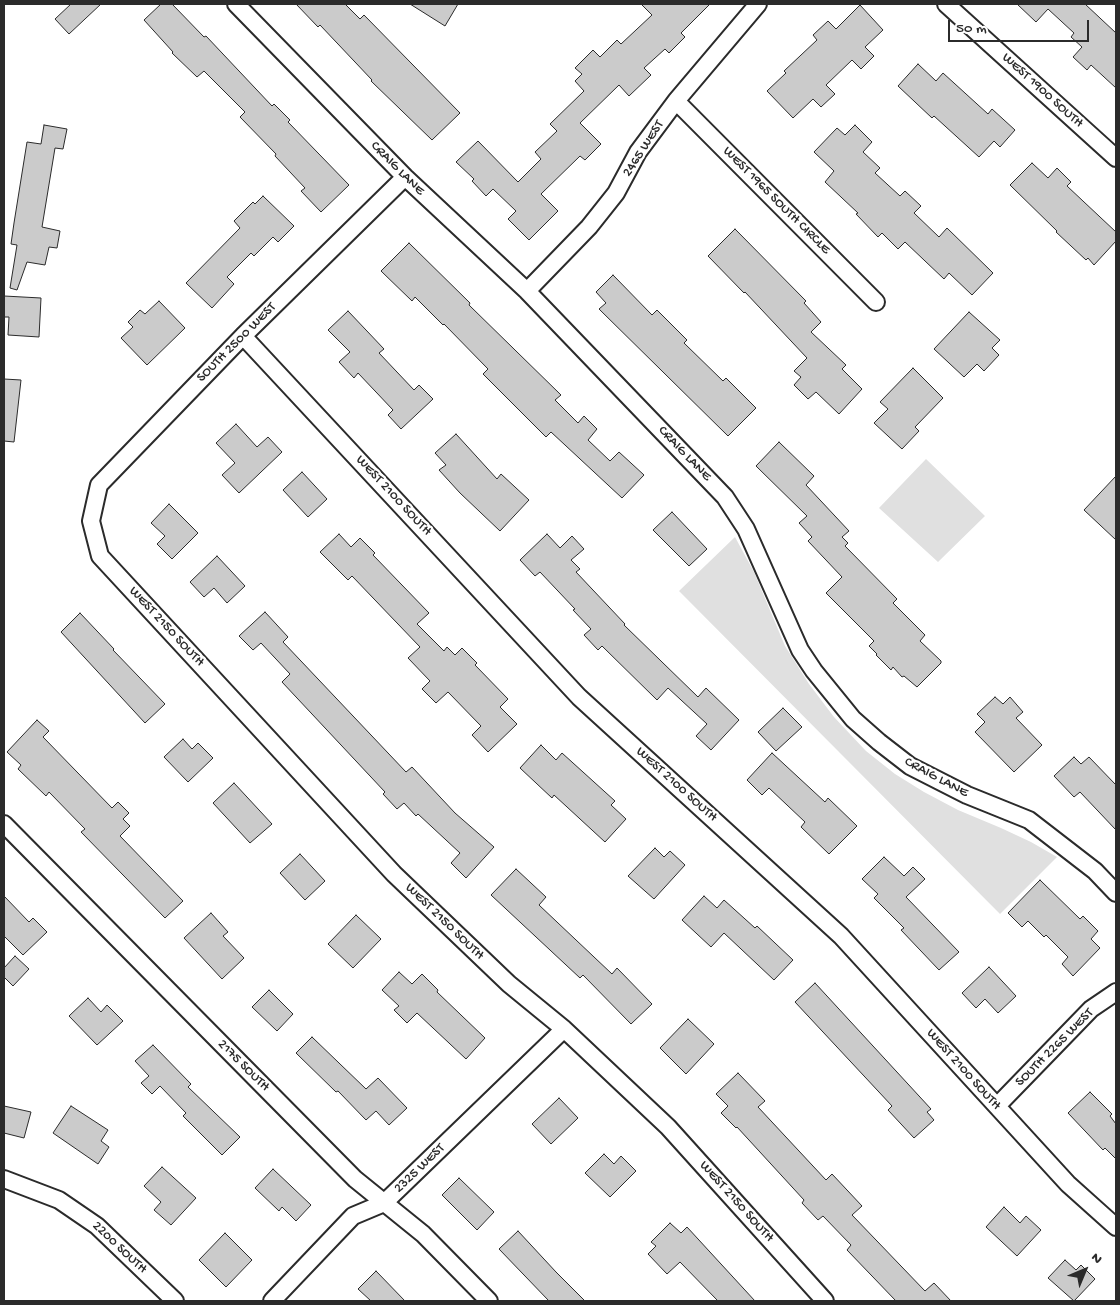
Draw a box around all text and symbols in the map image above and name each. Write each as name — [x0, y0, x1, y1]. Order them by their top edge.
scale bar — [950, 10, 1091, 42]
text: 50 m — [956, 20, 987, 38]
street label: WEST 1900 SOUTH — [998, 50, 1086, 132]
street label: 2465 WEST — [620, 118, 668, 180]
street label: CRAIG LANE — [366, 138, 428, 200]
street label: WEST 1965 SOUTH CIRCLE — [719, 144, 833, 258]
street label: SOUTH 2500 WEST — [194, 300, 280, 386]
street label: CRAIG LANE — [654, 423, 714, 485]
street label: WEST 2100 SOUTH — [351, 452, 435, 540]
street label: WEST 2150 SOUTH — [125, 583, 207, 671]
street label: WEST 2100 SOUTH — [632, 744, 720, 826]
street label: CRAIG LANE — [901, 754, 971, 802]
street label: WEST 2150 SOUTH — [401, 880, 487, 964]
street label: SOUTH 2265 WEST — [1012, 1005, 1098, 1091]
street label: WEST 2100 SOUTH — [922, 1026, 1004, 1114]
street label: 2175 SOUTH — [213, 1036, 273, 1096]
street label: 2325 WEST — [391, 1141, 449, 1197]
street label: WEST 2150 SOUTH — [695, 1158, 777, 1246]
street label: 2200 SOUTH — [88, 1218, 150, 1278]
north arrow — [1060, 1245, 1110, 1295]
text: N — [1087, 1250, 1105, 1268]

